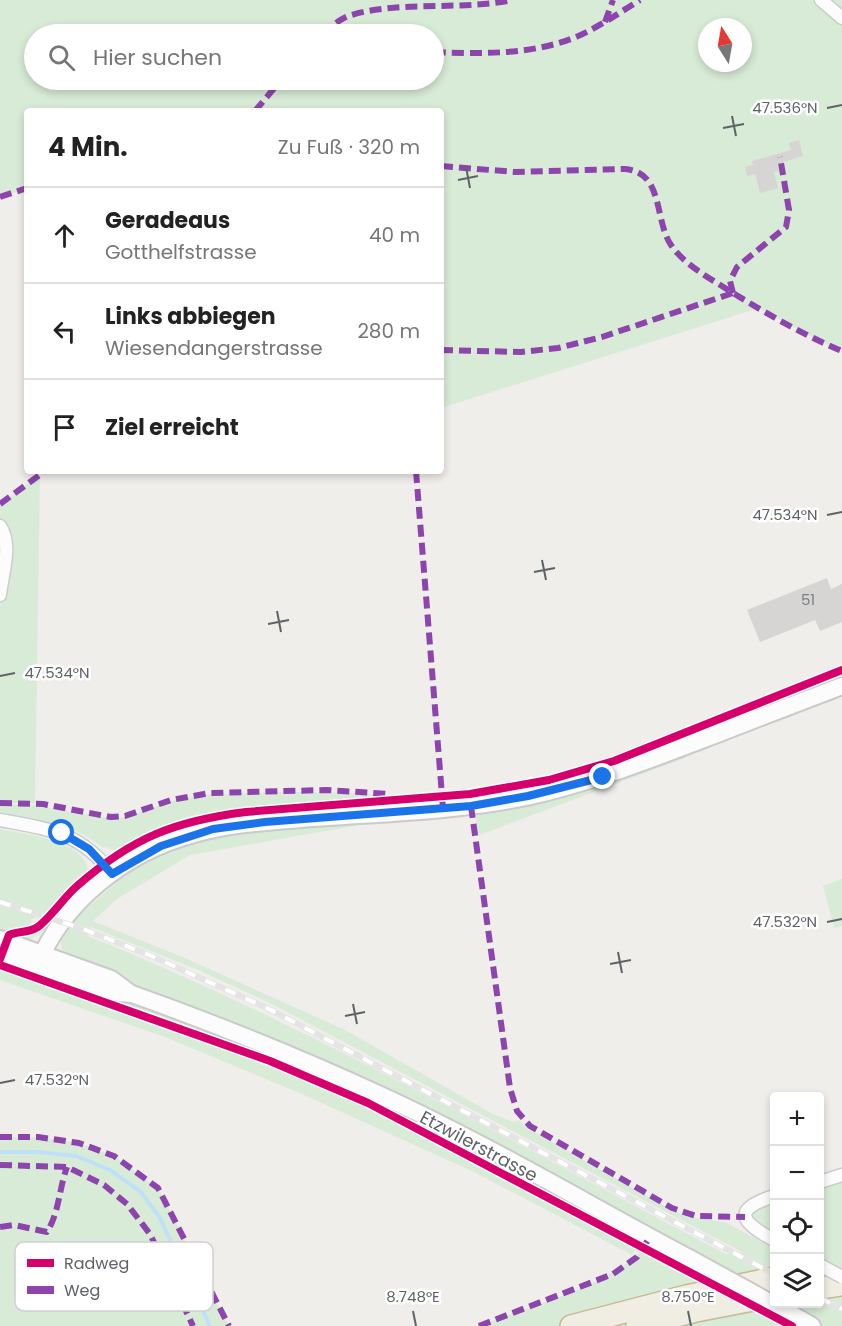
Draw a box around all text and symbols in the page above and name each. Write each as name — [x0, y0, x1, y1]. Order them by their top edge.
north arrow — [698, 18, 752, 72]
search box — [24, 24, 444, 90]
icon: search — [45, 41, 78, 74]
text: Hier suchen — [93, 42, 222, 73]
text: 47.536°N — [752, 97, 818, 118]
text: 4 Min. — [48, 129, 128, 165]
text: Zu Fuß · 320 m — [278, 133, 420, 161]
text: Geradeaus — [105, 205, 230, 236]
icon: ahead — [48, 219, 81, 252]
text: 40 m — [369, 221, 420, 249]
text: Gotthelfstrasse — [105, 238, 257, 266]
text: Links abbiegen — [105, 301, 276, 332]
icon: left — [48, 315, 81, 348]
text: 280 m — [357, 317, 420, 345]
text: Wiesendangerstrasse — [105, 334, 323, 362]
icon: arrive — [48, 411, 81, 444]
text: Ziel erreicht — [105, 412, 239, 443]
text: 47.534°N — [752, 504, 818, 525]
house number: 51 — [801, 589, 815, 610]
text: 47.534°N — [24, 662, 90, 683]
route end — [589, 763, 615, 789]
route start — [48, 819, 74, 845]
text: 47.532°N — [753, 911, 817, 932]
text: 47.532°N — [25, 1069, 89, 1090]
map controls — [770, 1092, 824, 1308]
button: + — [770, 1092, 824, 1146]
street label: Etzwilerstrasse — [416, 1104, 542, 1188]
button: − — [770, 1146, 824, 1200]
button: locate — [770, 1200, 824, 1254]
legend — [15, 1242, 213, 1311]
text: Radweg — [64, 1252, 129, 1275]
button: layers — [770, 1254, 824, 1308]
text: Weg — [64, 1279, 100, 1302]
text: 8.748°E — [386, 1286, 440, 1307]
text: 8.750°E — [661, 1286, 715, 1307]

